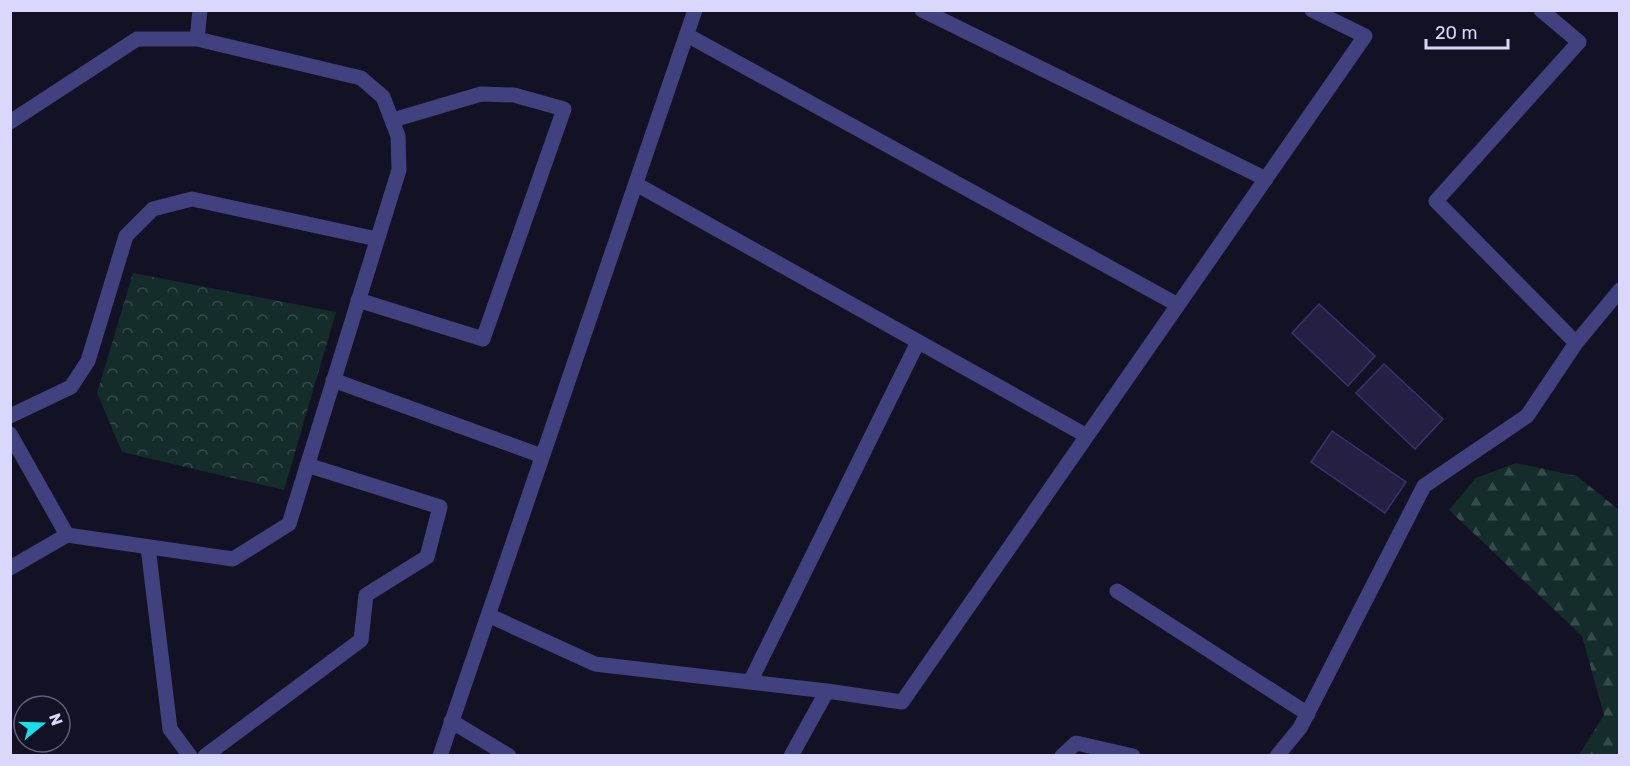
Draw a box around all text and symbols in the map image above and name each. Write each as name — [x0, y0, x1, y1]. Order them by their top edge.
scale bar — [1426, 12, 1508, 50]
text: 20 m — [1435, 22, 1477, 44]
north arrow — [12, 694, 72, 754]
text: N — [45, 711, 67, 728]

